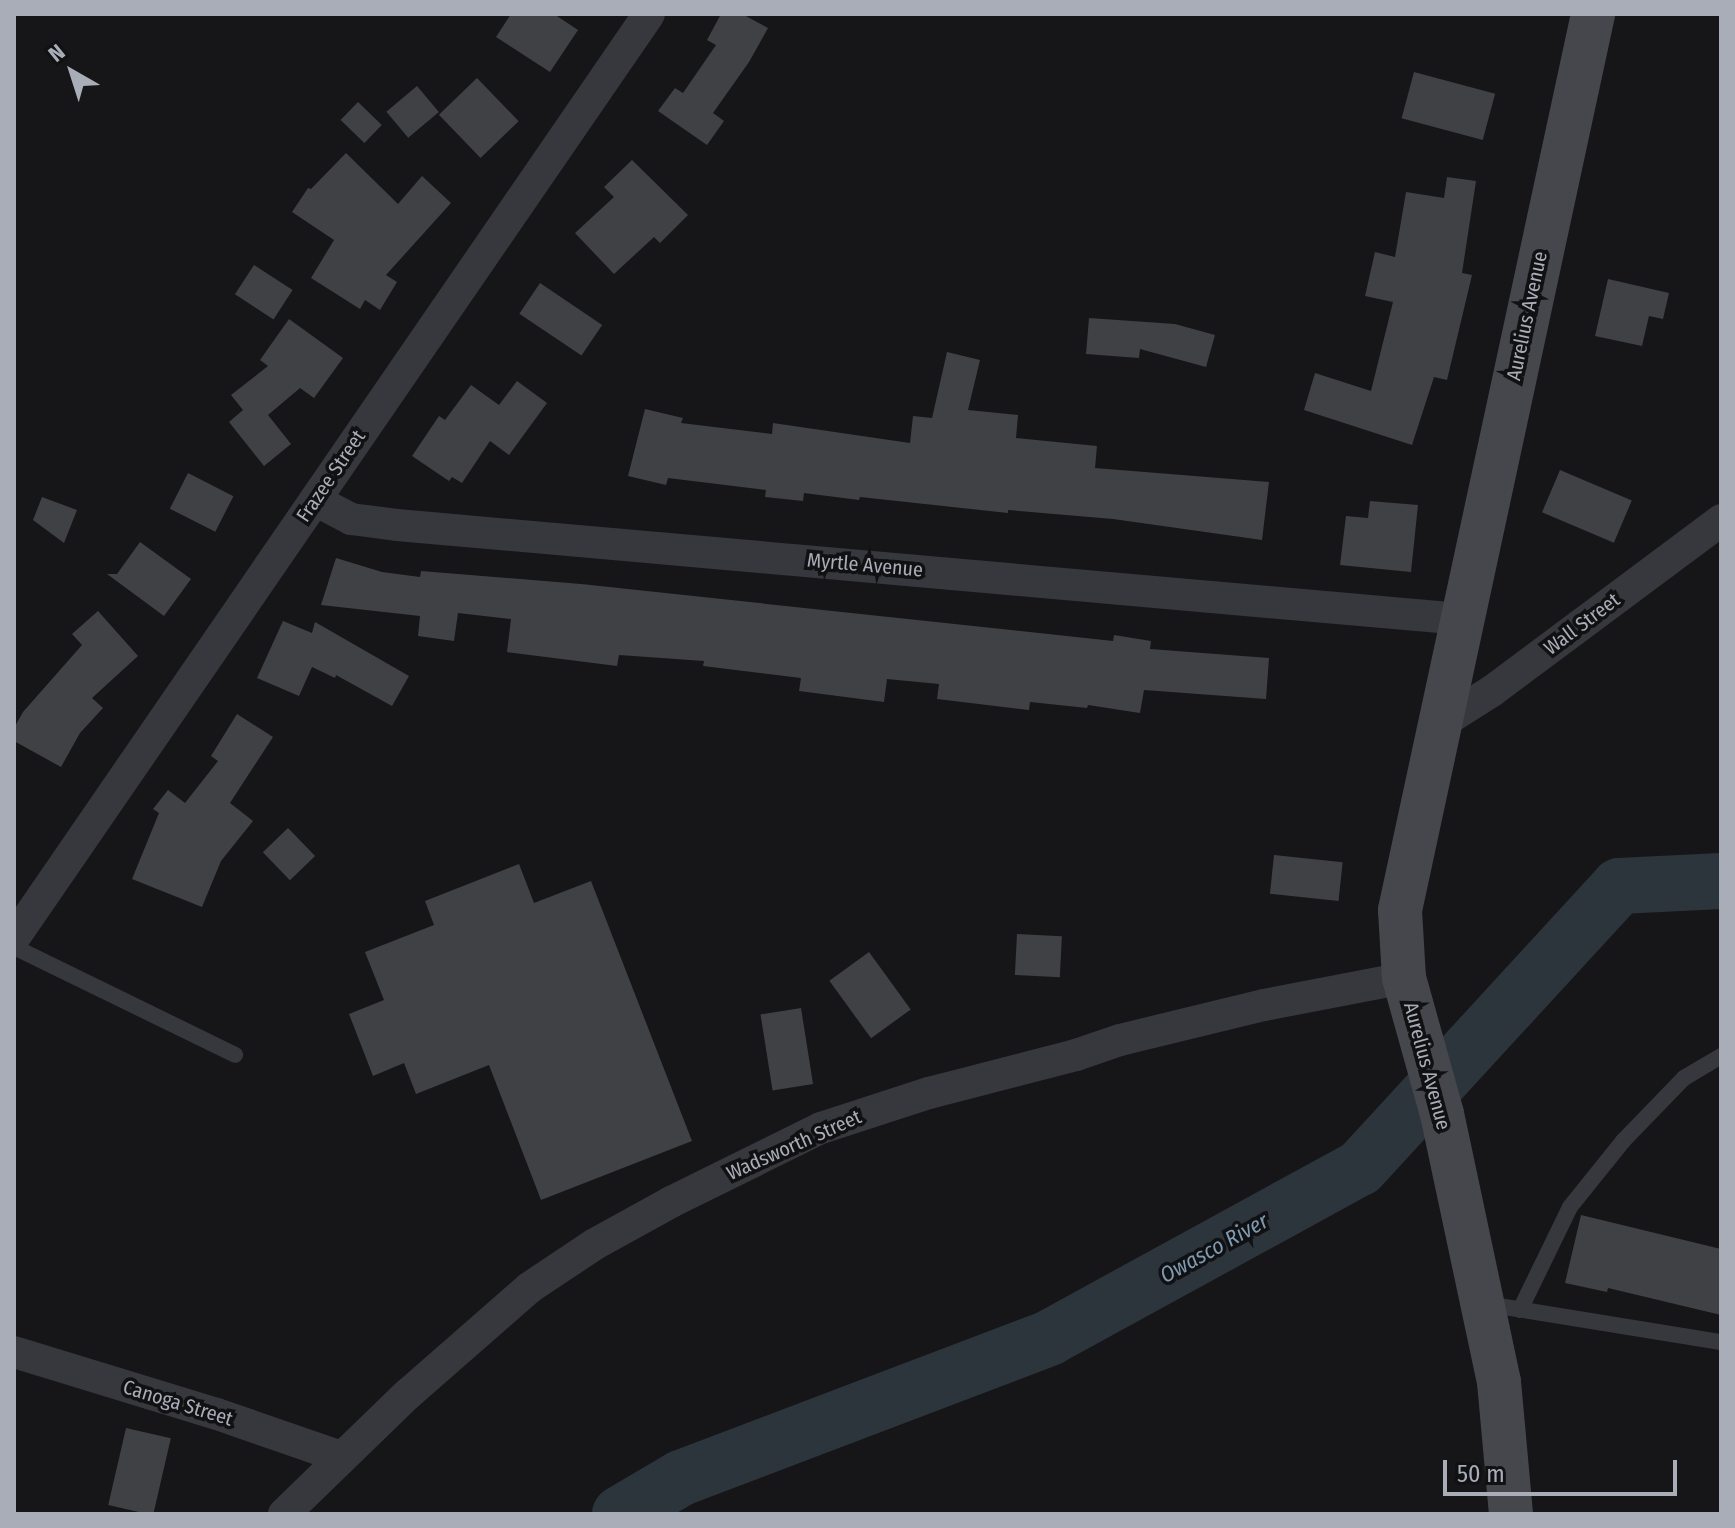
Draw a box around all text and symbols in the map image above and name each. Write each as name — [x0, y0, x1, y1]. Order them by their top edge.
north arrow — [32, 32, 112, 112]
text: N — [43, 38, 70, 68]
street label: Aurelius Avenue — [1502, 249, 1552, 383]
street label: Frazee Street — [292, 426, 370, 526]
street label: Myrtle Avenue — [806, 548, 924, 582]
street label: Wall Street — [1539, 588, 1625, 660]
street label: Aurelius Avenue — [1398, 999, 1456, 1133]
street label: Wadsworth Street — [723, 1105, 865, 1185]
water label: Owasco River — [1155, 1207, 1273, 1289]
street label: Canoga Street — [120, 1375, 236, 1431]
scale bar — [1447, 1444, 1681, 1494]
text: 50 m — [1457, 1460, 1505, 1488]

